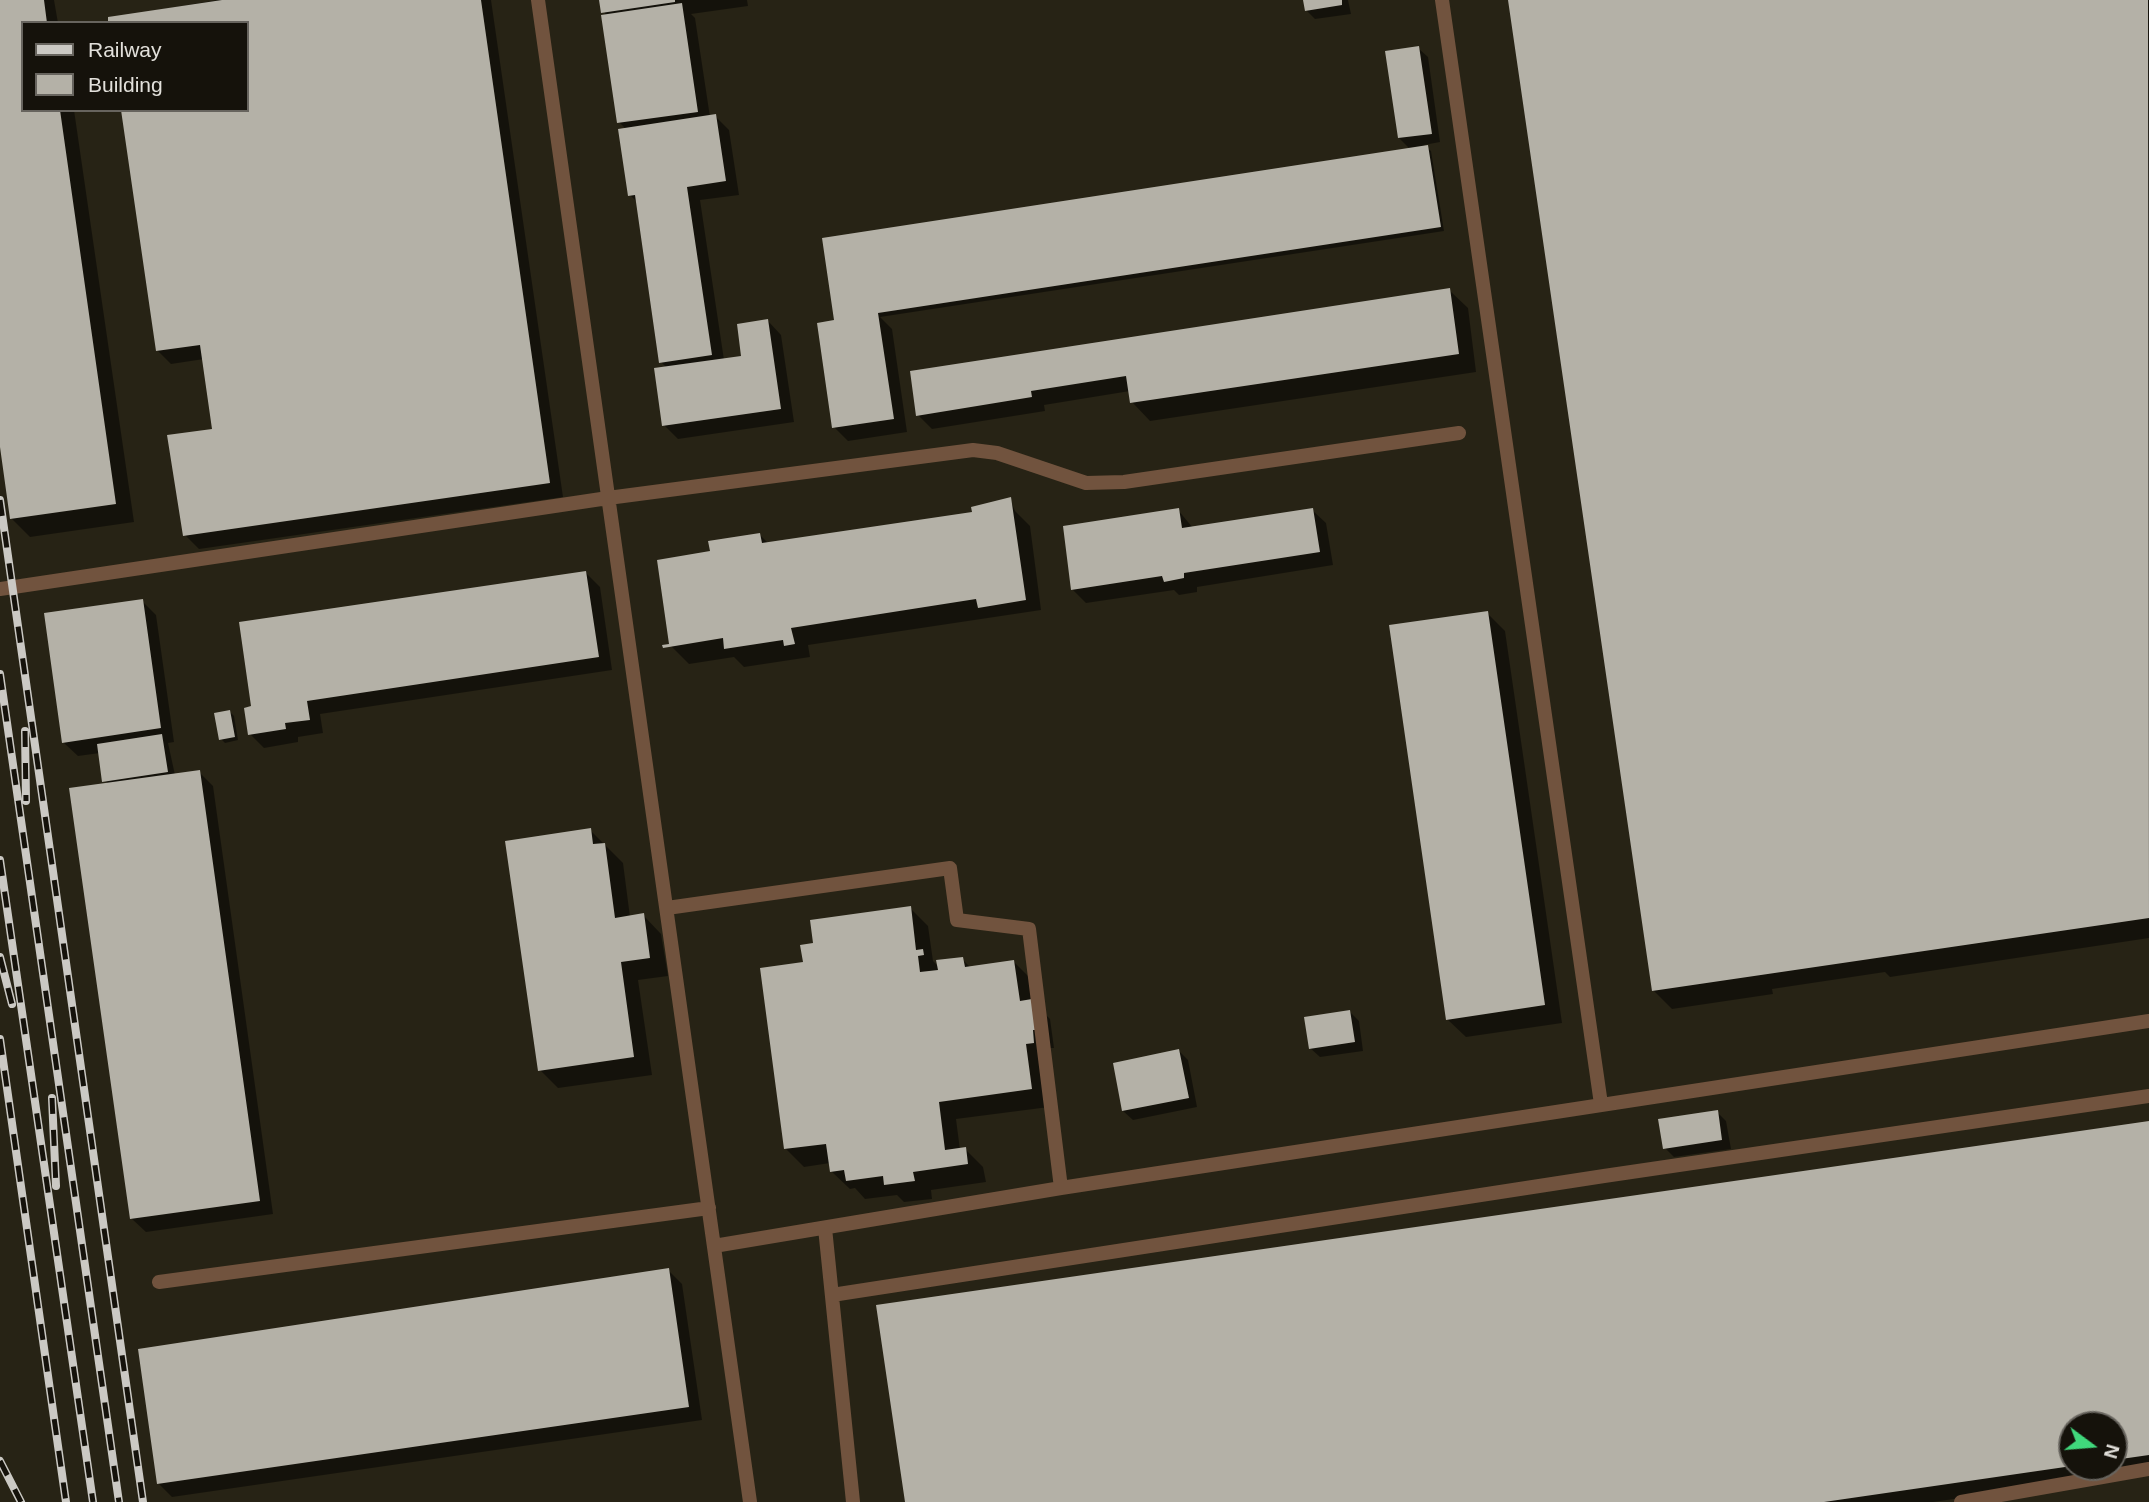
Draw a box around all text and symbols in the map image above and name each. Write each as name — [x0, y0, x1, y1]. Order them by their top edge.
legend — [21, 21, 248, 112]
text: Railway — [88, 38, 162, 61]
text: Building — [88, 73, 163, 96]
north arrow — [2058, 1411, 2128, 1481]
text: N — [2100, 1442, 2124, 1461]

